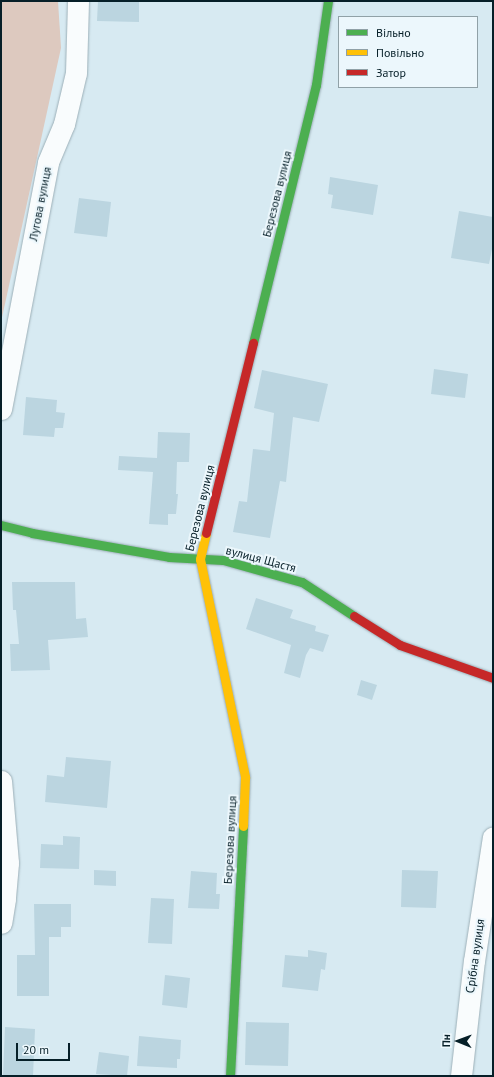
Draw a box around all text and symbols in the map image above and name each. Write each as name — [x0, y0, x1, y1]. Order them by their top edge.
legend — [338, 16, 478, 88]
text: Вільно — [376, 25, 411, 40]
text: Повільно — [376, 45, 424, 60]
text: Затор — [376, 65, 406, 80]
street label: Березова вулиця — [259, 149, 295, 239]
street label: Лугова вулиця — [26, 166, 54, 242]
street label: Березова вулиця — [182, 463, 218, 553]
street label: вулиця Щастя — [224, 543, 298, 575]
street label: Березова вулиця — [220, 795, 240, 885]
street label: Срібна вулиця — [463, 918, 487, 994]
north arrow — [438, 1021, 478, 1061]
text: Пн — [439, 1034, 453, 1047]
scale bar — [18, 1035, 72, 1061]
text: 20 m — [23, 1042, 49, 1057]

